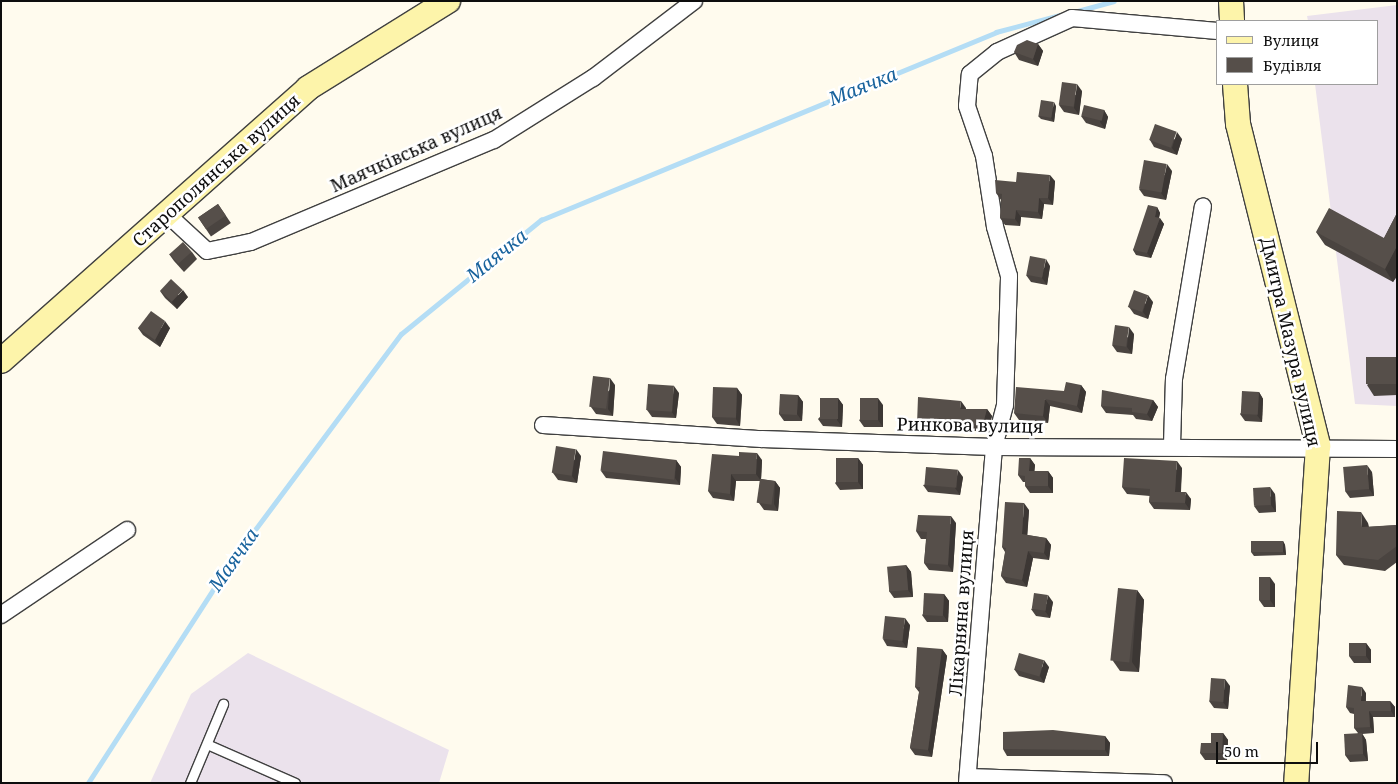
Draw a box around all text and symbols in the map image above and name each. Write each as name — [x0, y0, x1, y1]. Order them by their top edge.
legend — [1216, 20, 1378, 85]
text: Вулиця — [1263, 30, 1319, 50]
text: Будівля — [1263, 55, 1321, 75]
water label: Маячка — [825, 63, 901, 111]
street label: Старополянська вулиця — [128, 89, 304, 251]
street label: Маячківська вулиця — [327, 101, 505, 197]
water label: Маячка — [462, 225, 532, 287]
street label: Дмитра Мазура вулиця — [1256, 235, 1326, 449]
street label: Ринкова вулиця — [896, 413, 1044, 437]
water label: Маячка — [204, 524, 264, 596]
street label: Лікарняна вулиця — [944, 529, 978, 697]
scale bar — [1218, 732, 1320, 764]
text: 50 m — [1224, 741, 1259, 761]

